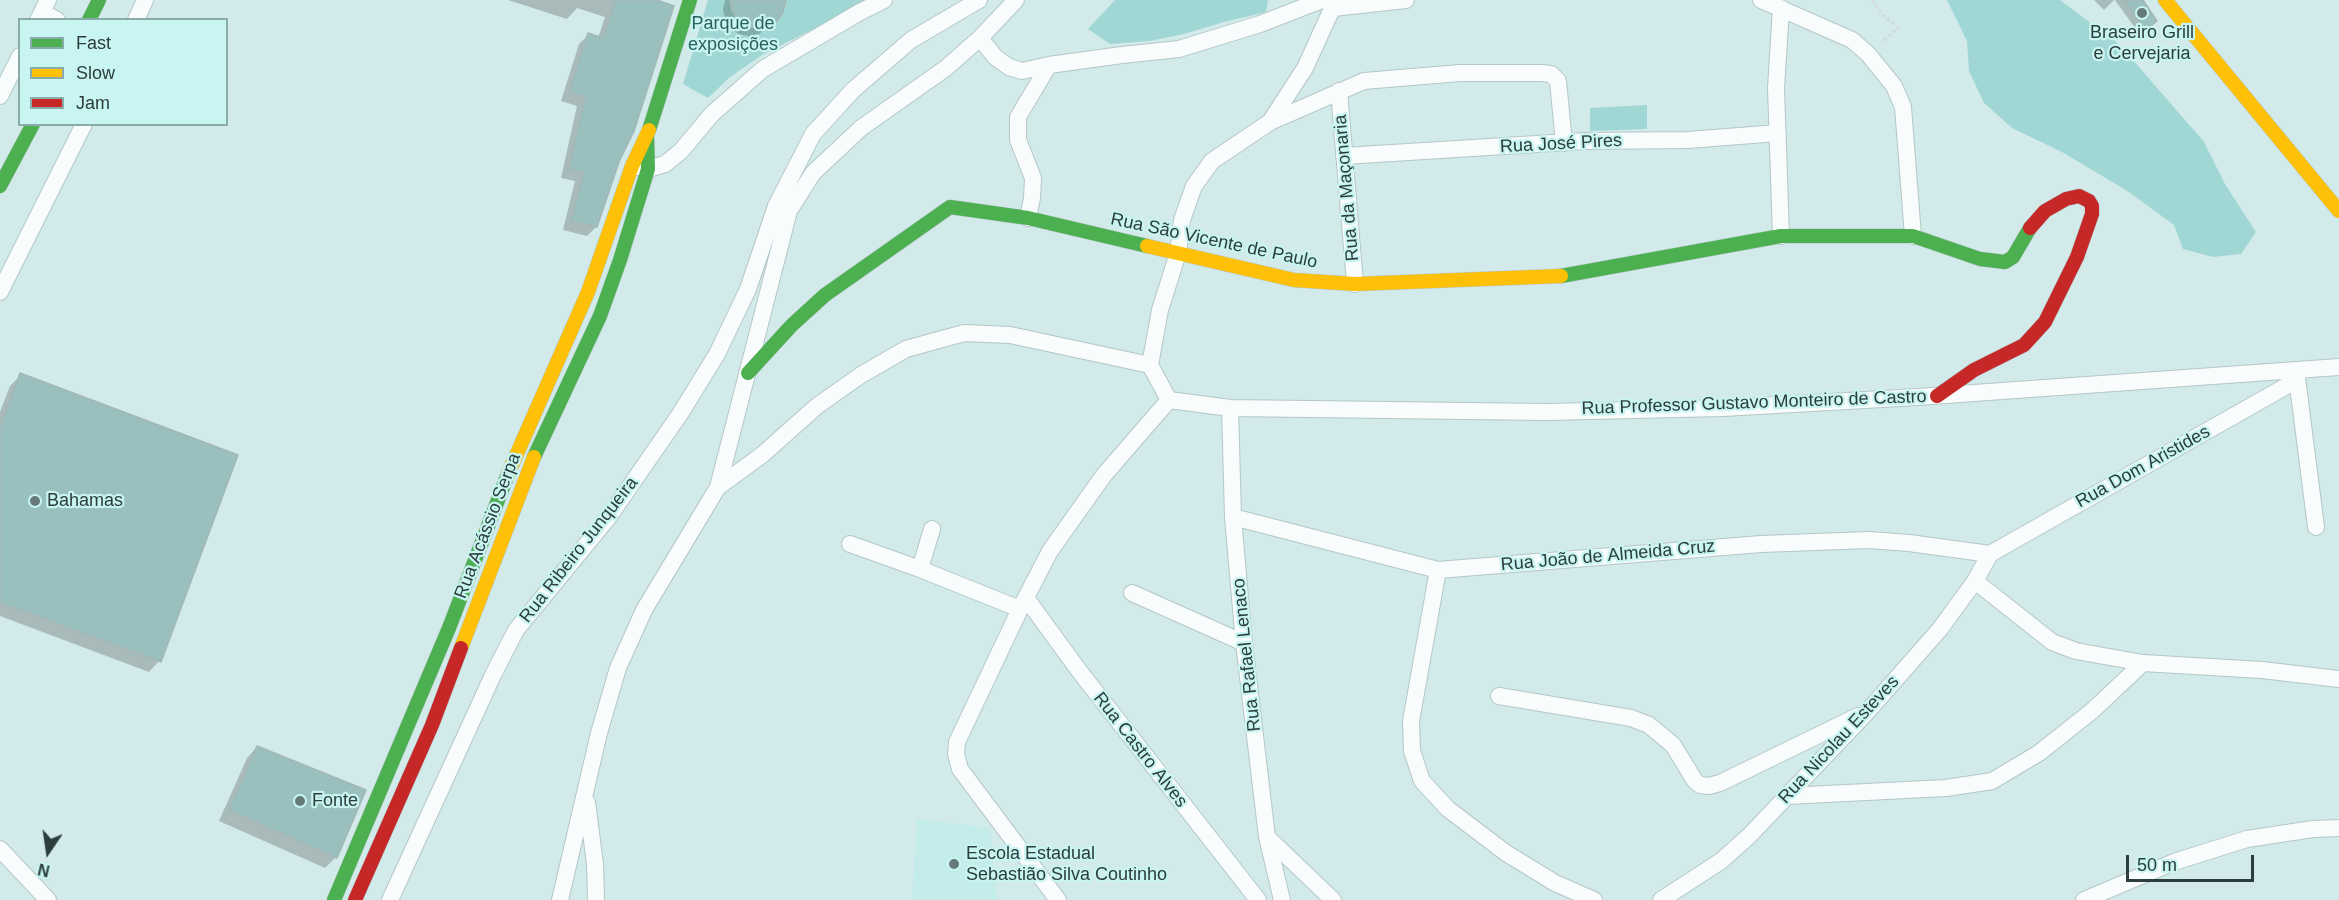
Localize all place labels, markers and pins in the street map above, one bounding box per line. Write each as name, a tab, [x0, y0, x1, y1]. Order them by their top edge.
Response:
marker: Braseiro Grill e Cervejaria	[2135, 6, 2149, 20]
place label: Braseiro Grill e Cervejaria	[2090, 22, 2194, 64]
place label: Bahamas	[47, 490, 123, 512]
marker: Bahamas	[28, 494, 42, 508]
place label: Fonte	[312, 790, 358, 812]
marker: Fonte	[293, 794, 307, 808]
place label: Escola Estadual Sebastião Silva Coutinho	[966, 843, 1167, 886]
marker: Escola Estadual Sebastião Silva Coutinho	[947, 857, 961, 871]

